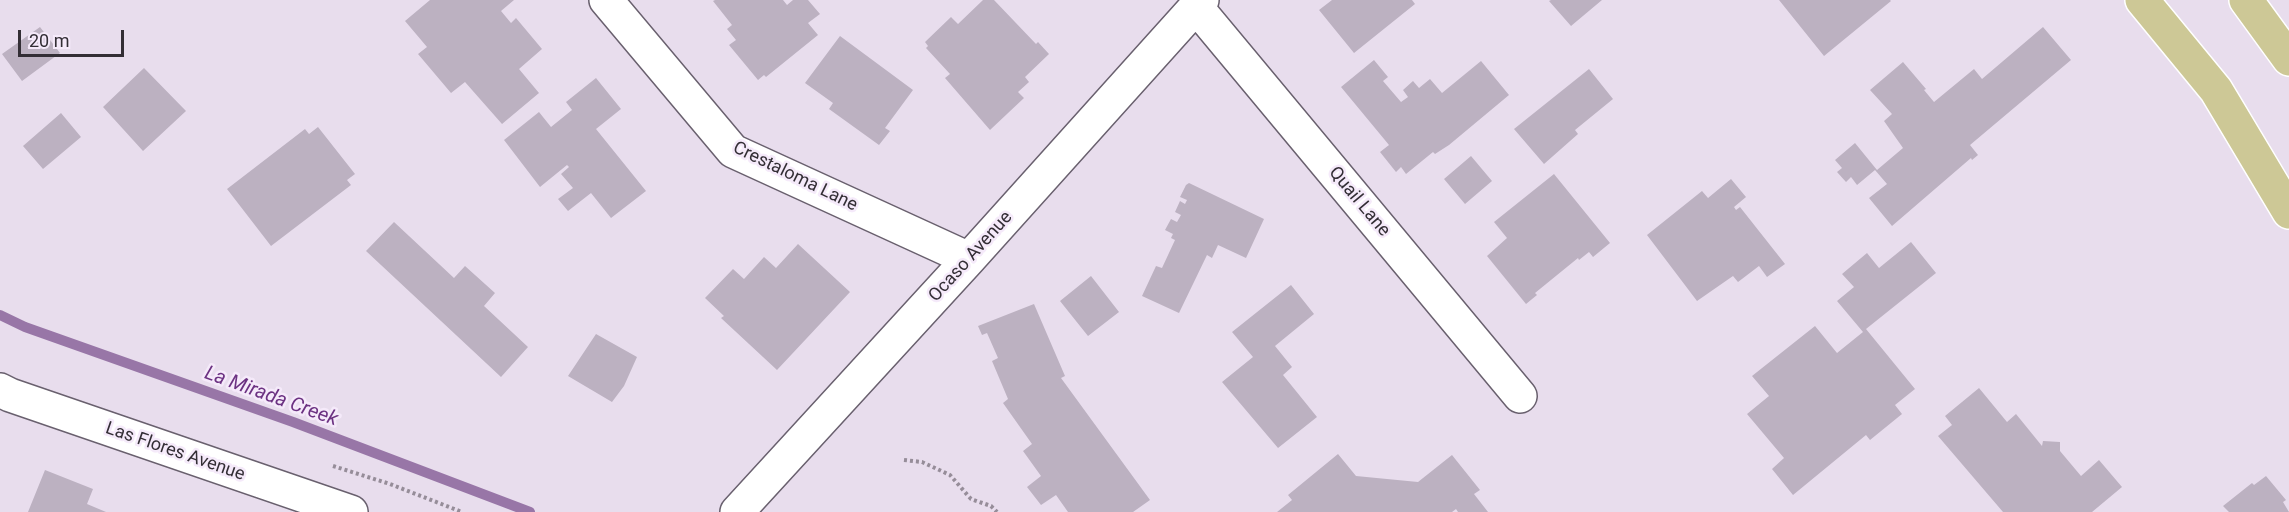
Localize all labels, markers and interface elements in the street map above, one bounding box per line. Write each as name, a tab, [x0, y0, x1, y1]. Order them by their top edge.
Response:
scale bar	[21, 18, 128, 56]
text: 20 m	[29, 30, 69, 51]
street label: Crestaloma Lane	[729, 138, 861, 216]
street label: Quail Lane	[1324, 163, 1394, 241]
street label: Ocaso Avenue	[925, 207, 1017, 307]
water label: La Mirada Creek	[201, 362, 341, 432]
street label: Las Flores Avenue	[102, 418, 248, 486]

